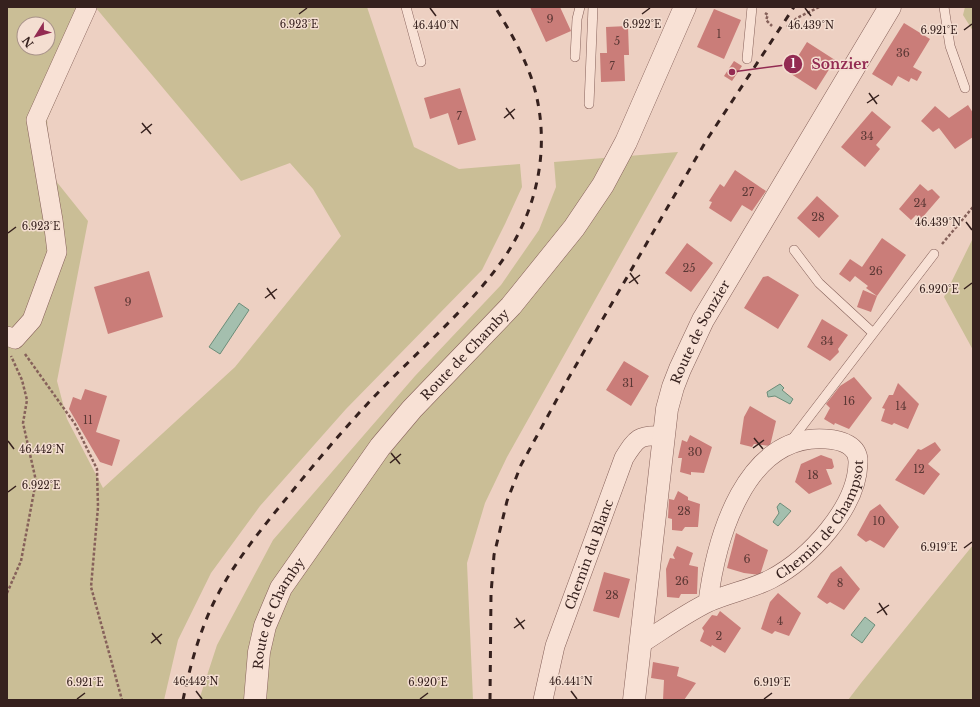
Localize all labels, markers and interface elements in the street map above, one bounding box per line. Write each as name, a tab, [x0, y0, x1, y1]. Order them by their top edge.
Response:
house number: 9	[546, 12, 554, 26]
north arrow	[16, 16, 56, 56]
text: 6.923°E	[280, 18, 318, 31]
text: 6.922°E	[623, 18, 661, 31]
text: 46.440°N	[413, 19, 459, 32]
text: 46.439°N	[788, 19, 834, 32]
text: 6.921°E	[921, 24, 957, 37]
house number: 1	[717, 27, 722, 41]
text: N	[19, 33, 37, 50]
house number: 5	[614, 34, 620, 48]
house number: 36	[896, 46, 910, 60]
callout: Sonzier	[783, 51, 876, 77]
text: Sonzier	[812, 55, 868, 73]
text: 1	[790, 56, 796, 71]
house number: 7	[609, 59, 615, 73]
house number: 7	[456, 109, 462, 123]
house number: 34	[860, 129, 874, 143]
house number: 27	[742, 185, 755, 199]
house number: 24	[913, 196, 927, 210]
house number: 28	[811, 210, 825, 224]
text: 46.439°N	[915, 216, 961, 229]
text: 6.923°E	[22, 220, 60, 233]
house number: 25	[682, 261, 696, 275]
house number: 26	[869, 264, 883, 278]
street label: Route de Sonzier	[667, 276, 734, 387]
text: 6.920°E	[919, 283, 959, 296]
house number: 9	[124, 295, 132, 309]
street label: Route de Chamby	[417, 305, 513, 404]
house number: 34	[820, 334, 834, 348]
house number: 31	[622, 376, 634, 390]
house number: 16	[843, 394, 855, 408]
house number: 14	[895, 399, 907, 413]
house number: 11	[83, 413, 93, 427]
text: 46.442°N	[19, 443, 65, 456]
house number: 30	[688, 445, 702, 459]
street label: Chemin de Champsot	[773, 460, 867, 583]
house number: 12	[913, 462, 925, 476]
house number: 18	[807, 468, 819, 482]
text: 6.922°E	[22, 479, 60, 492]
street label: Chemin du Blanc	[561, 497, 617, 612]
house number: 28	[677, 504, 691, 518]
house number: 10	[873, 514, 886, 528]
text: 6.919°E	[920, 541, 958, 554]
house number: 6	[743, 552, 751, 566]
street label: Route de Chamby	[250, 554, 309, 670]
house number: 26	[675, 574, 689, 588]
house number: 8	[837, 576, 843, 590]
house number: 28	[605, 588, 619, 602]
house number: 4	[777, 614, 783, 628]
house number: 2	[716, 629, 723, 643]
text: 46.442°N	[173, 675, 219, 688]
text: 46.441°N	[549, 675, 593, 688]
text: 6.921°E	[67, 676, 103, 689]
text: 6.920°E	[408, 676, 448, 689]
text: 6.919°E	[753, 676, 791, 689]

